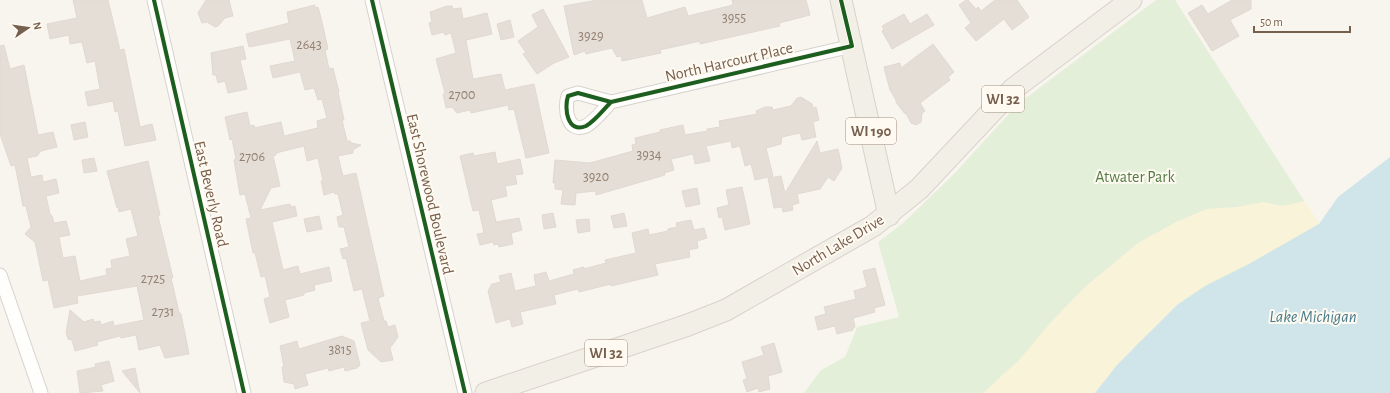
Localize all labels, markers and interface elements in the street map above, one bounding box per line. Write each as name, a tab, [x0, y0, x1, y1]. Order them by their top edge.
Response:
north arrow	[8, 8, 48, 48]
scale bar	[1254, 8, 1350, 34]
house number: 3955	[722, 11, 746, 25]
text: 50 m	[1260, 16, 1283, 28]
text: N	[31, 21, 43, 31]
house number: 3929	[578, 29, 604, 43]
house number: 2643	[296, 38, 322, 52]
street label: North Harcourt Place	[664, 40, 794, 84]
road number: WI 32	[982, 86, 1024, 112]
house number: 2700	[449, 88, 476, 102]
street label: East Shorewood Boulevard	[404, 112, 456, 276]
road number: WI 190	[846, 118, 896, 144]
street label: East Beverly Road	[190, 139, 231, 249]
house number: 3934	[637, 148, 662, 162]
house number: 2706	[239, 150, 265, 164]
park label: Atwater Park	[1095, 169, 1176, 185]
house number: 3920	[583, 170, 609, 184]
street label: North Lake Drive	[789, 211, 887, 279]
house number: 2725	[141, 272, 165, 286]
house number: 2731	[152, 305, 174, 319]
water label: Lake Michigan	[1269, 308, 1357, 325]
road number: WI 32	[585, 340, 627, 366]
house number: 3815	[328, 343, 352, 357]

